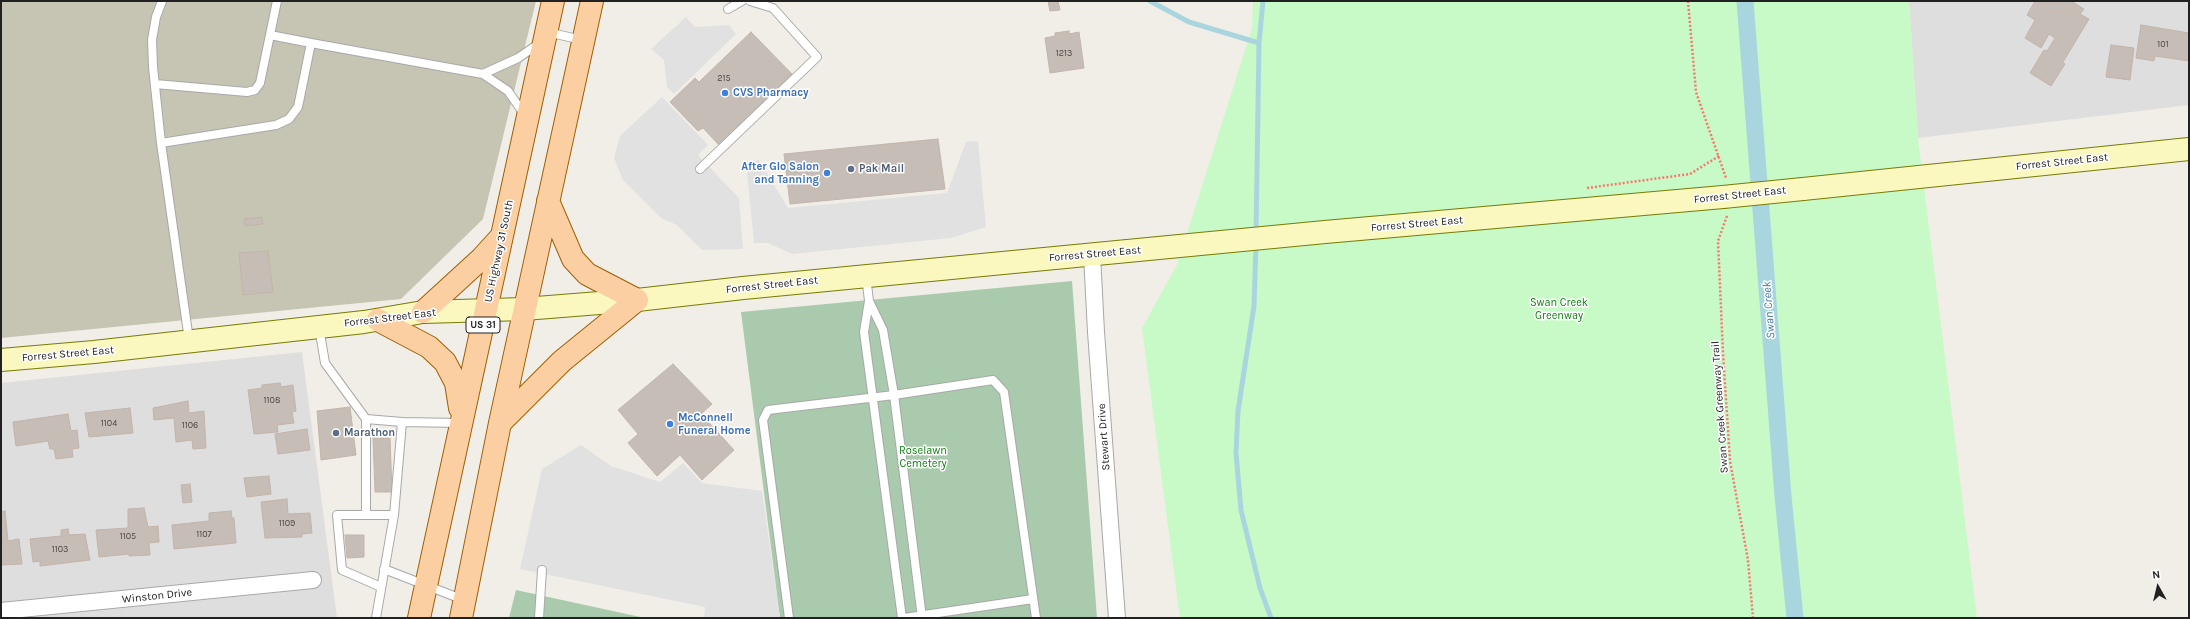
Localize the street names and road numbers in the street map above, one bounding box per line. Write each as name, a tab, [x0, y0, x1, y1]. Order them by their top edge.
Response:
street label: Forrest Street East	[2015, 151, 2109, 173]
street label: Forrest Street East	[1693, 184, 1787, 206]
street label: US Highway 31 South	[482, 199, 516, 303]
street label: Forrest Street East	[1370, 213, 1464, 235]
street label: Forrest Street East	[1048, 243, 1142, 265]
street label: Forrest Street East	[725, 274, 819, 296]
street label: Forrest Street East	[343, 306, 437, 330]
road number: US 31	[466, 317, 500, 333]
street label: Swan Creek Greenway Trail	[1709, 340, 1731, 474]
street label: Forrest Street East	[21, 343, 115, 365]
street label: Stewart Drive	[1095, 403, 1113, 471]
street label: Winston Drive	[121, 586, 193, 606]

